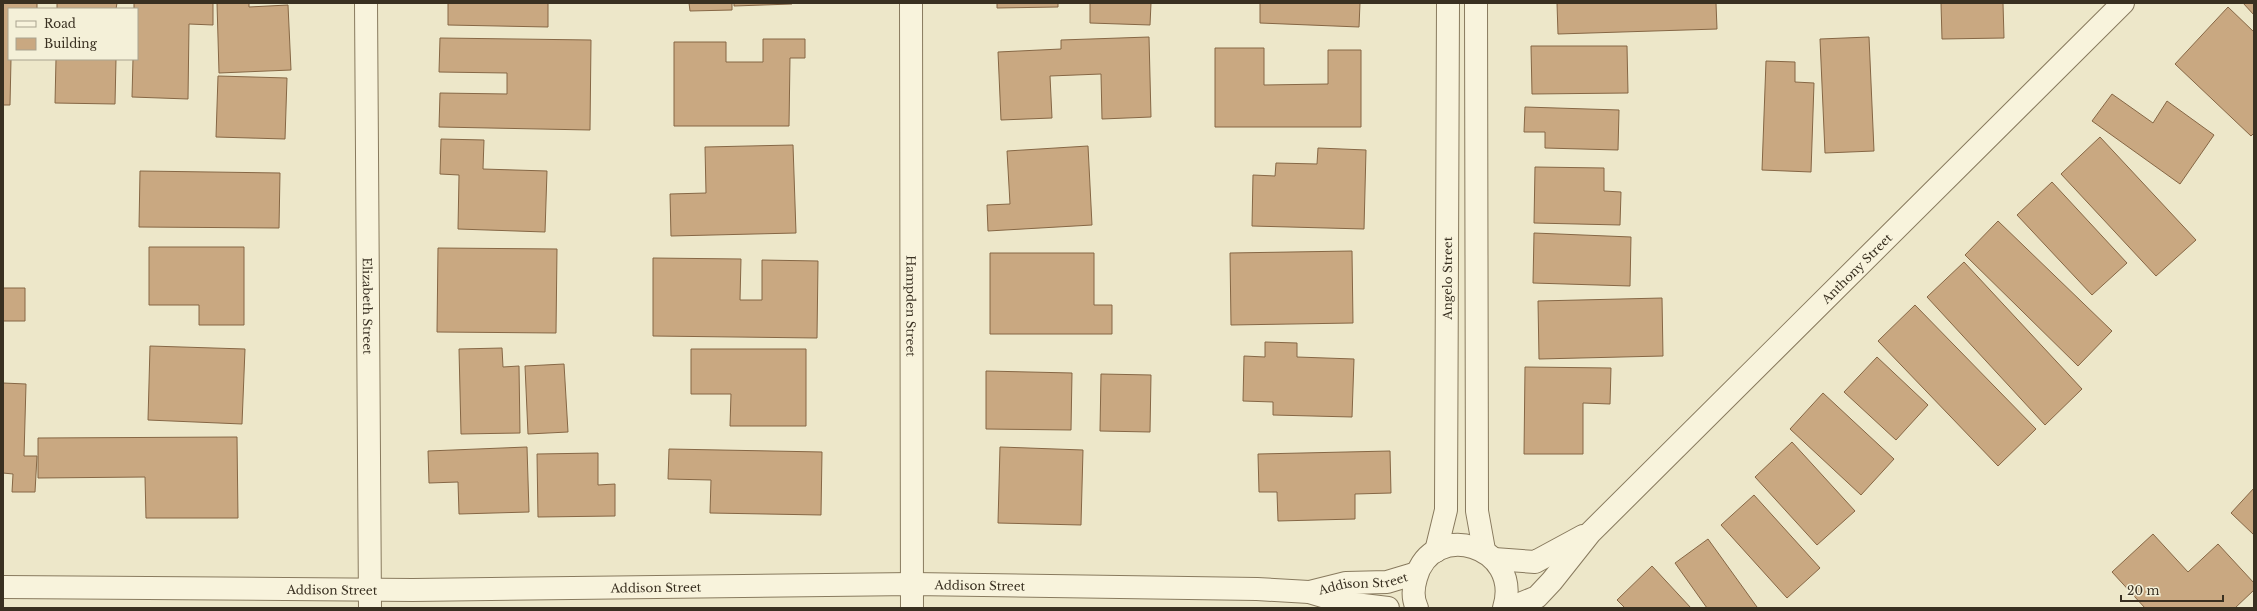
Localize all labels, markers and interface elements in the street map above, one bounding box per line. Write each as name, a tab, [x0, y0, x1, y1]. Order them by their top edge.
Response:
legend	[8, 8, 138, 60]
text: Road	[44, 16, 76, 31]
text: Building	[44, 36, 98, 51]
street label: Anthony Street	[1817, 230, 1895, 307]
street label: Angelo Street	[1439, 236, 1455, 321]
street label: Hampden Street	[904, 255, 919, 357]
street label: Elizabeth Street	[360, 257, 376, 355]
street label: Addison Street	[1316, 569, 1410, 597]
street label: Addison Street	[934, 577, 1026, 593]
scale bar	[2121, 577, 2223, 603]
street label: Addison Street	[610, 579, 702, 595]
street label: Addison Street	[286, 582, 378, 597]
text: 20 m	[2127, 583, 2159, 598]

